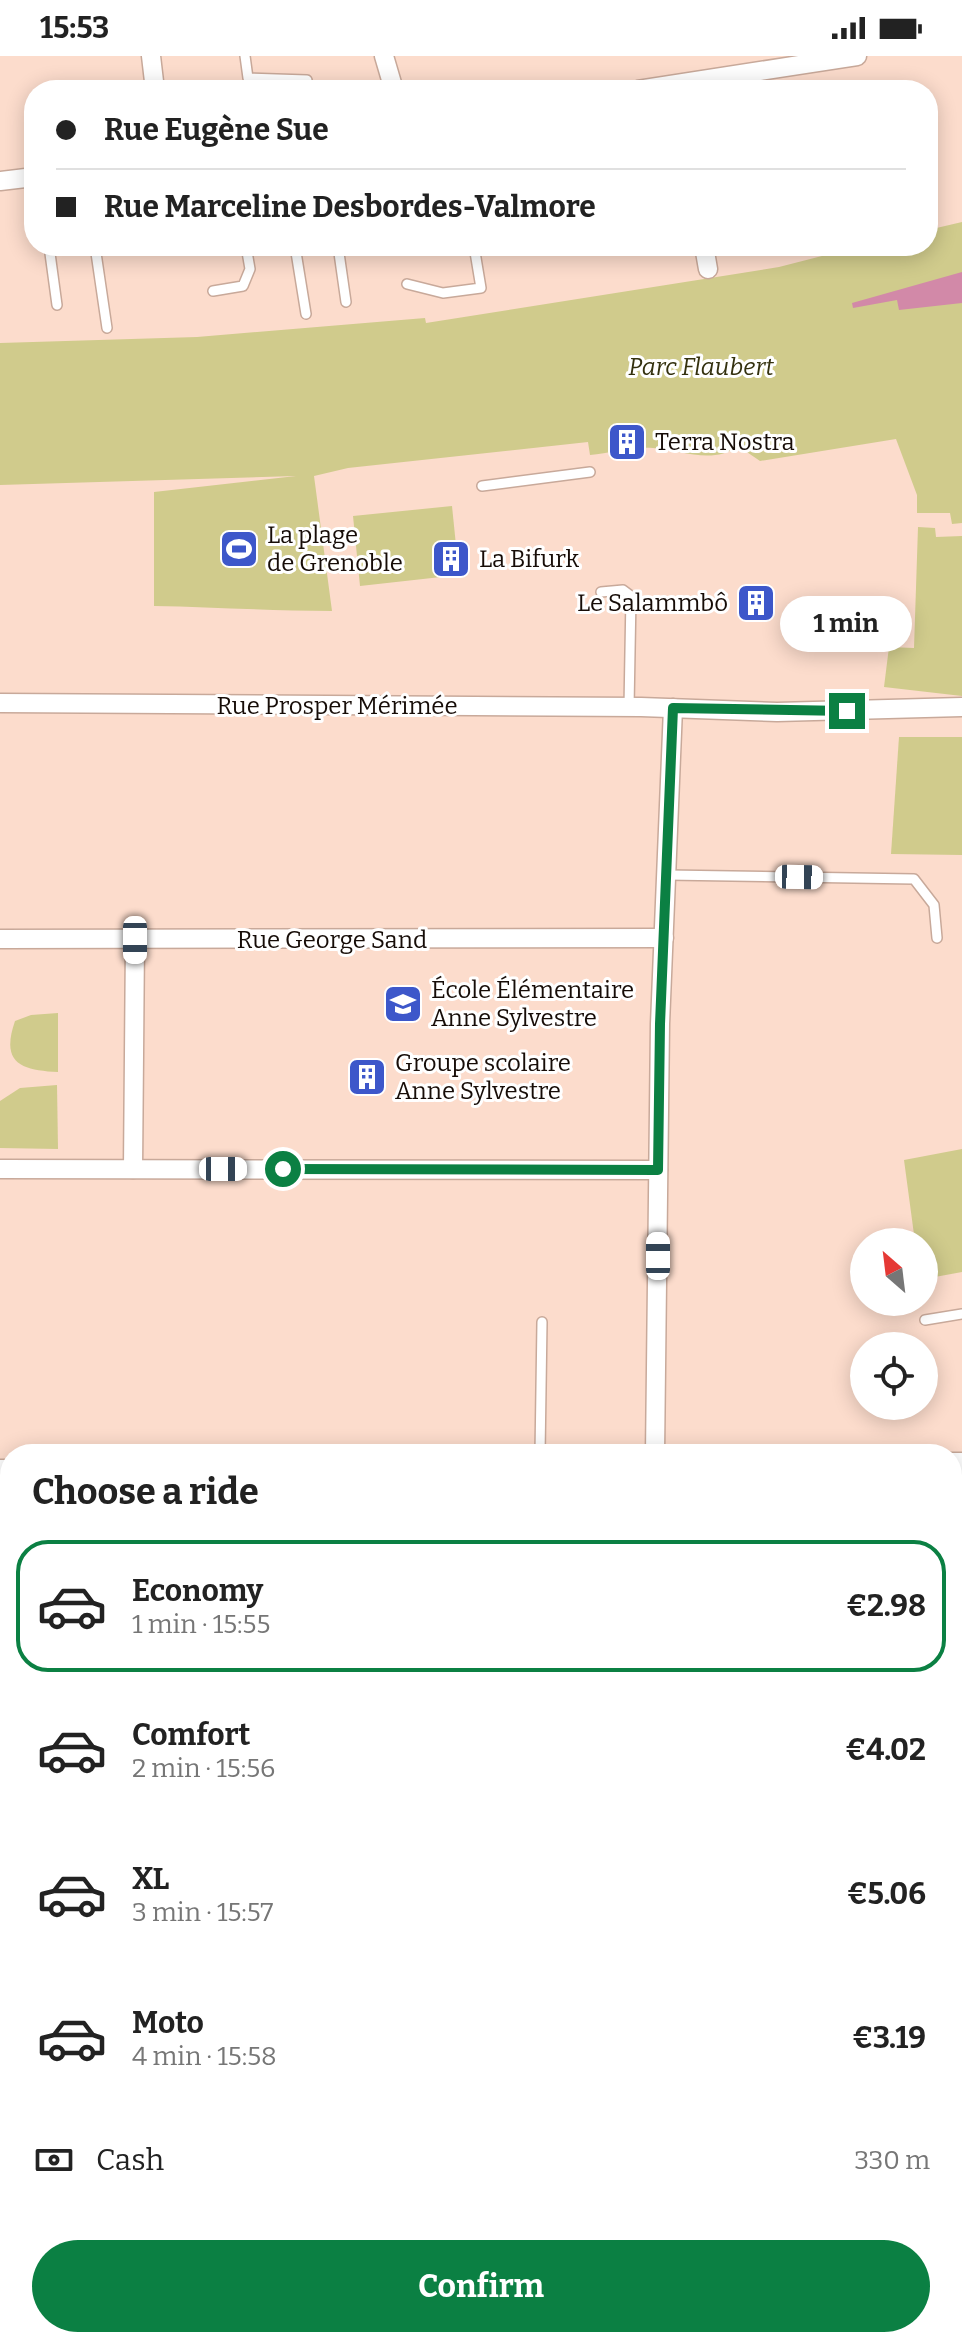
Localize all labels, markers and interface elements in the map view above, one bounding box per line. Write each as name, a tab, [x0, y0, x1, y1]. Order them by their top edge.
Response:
text: 15:53	[40, 10, 109, 46]
text: Rue Eugène Sue	[104, 112, 329, 148]
text: Rue Marceline Desbordes-Valmore	[104, 189, 596, 225]
park label: Parc Flaubert	[628, 353, 774, 381]
building icon: Terra Nostra	[606, 421, 648, 463]
place label: Terra Nostra	[655, 428, 795, 456]
place label: La plage de Grenoble	[267, 521, 403, 577]
sports icon: La plage de Grenoble	[218, 528, 260, 570]
building icon: La Bifurk	[430, 538, 472, 580]
place label: La Bifurk	[479, 545, 580, 573]
building icon: Le Salammbô	[735, 582, 777, 624]
place label: Le Salammbô	[577, 589, 728, 617]
callout: 1 min	[781, 595, 913, 651]
text: 1 min	[813, 608, 879, 639]
street label: Rue Prosper Mérimée	[216, 692, 458, 720]
route end	[829, 693, 865, 729]
car	[775, 865, 823, 889]
car	[123, 916, 147, 964]
street label: Rue George Sand	[237, 926, 427, 954]
place label: École Élémentaire Anne Sylvestre	[431, 975, 634, 1032]
school or university icon: École Élémentaire Anne Sylvestre	[382, 983, 424, 1025]
place label: Groupe scolaire Anne Sylvestre	[395, 1049, 571, 1105]
building icon: Groupe scolaire Anne Sylvestre	[346, 1056, 388, 1098]
route start	[265, 1151, 301, 1187]
car	[199, 1157, 247, 1181]
north arrow	[850, 1228, 938, 1316]
map controls	[850, 1228, 938, 1420]
car	[646, 1232, 670, 1280]
button: locate	[850, 1332, 938, 1420]
text: Choose a ride	[32, 1470, 259, 1514]
icon: car	[36, 1570, 108, 1642]
text: Economy	[132, 1573, 263, 1609]
text: €2.98	[846, 1588, 926, 1624]
text: 1 min · 15:55	[132, 1609, 270, 1640]
icon: car	[36, 1714, 108, 1786]
text: Comfort	[132, 1717, 250, 1753]
text: €4.02	[845, 1732, 926, 1768]
text: 2 min · 15:56	[132, 1753, 275, 1784]
icon: car	[36, 1858, 108, 1930]
text: XL	[132, 1861, 169, 1897]
text: €5.06	[847, 1876, 926, 1912]
text: 3 min · 15:57	[132, 1897, 273, 1928]
icon: car	[36, 2002, 108, 2074]
text: Moto	[132, 2005, 204, 2041]
text: €3.19	[852, 2020, 926, 2056]
text: 4 min · 15:58	[132, 2041, 277, 2072]
icon: cash	[32, 2138, 76, 2182]
text: Cash	[96, 2142, 164, 2178]
text: 330 m	[854, 2145, 930, 2176]
button: Confirm	[32, 2240, 930, 2332]

